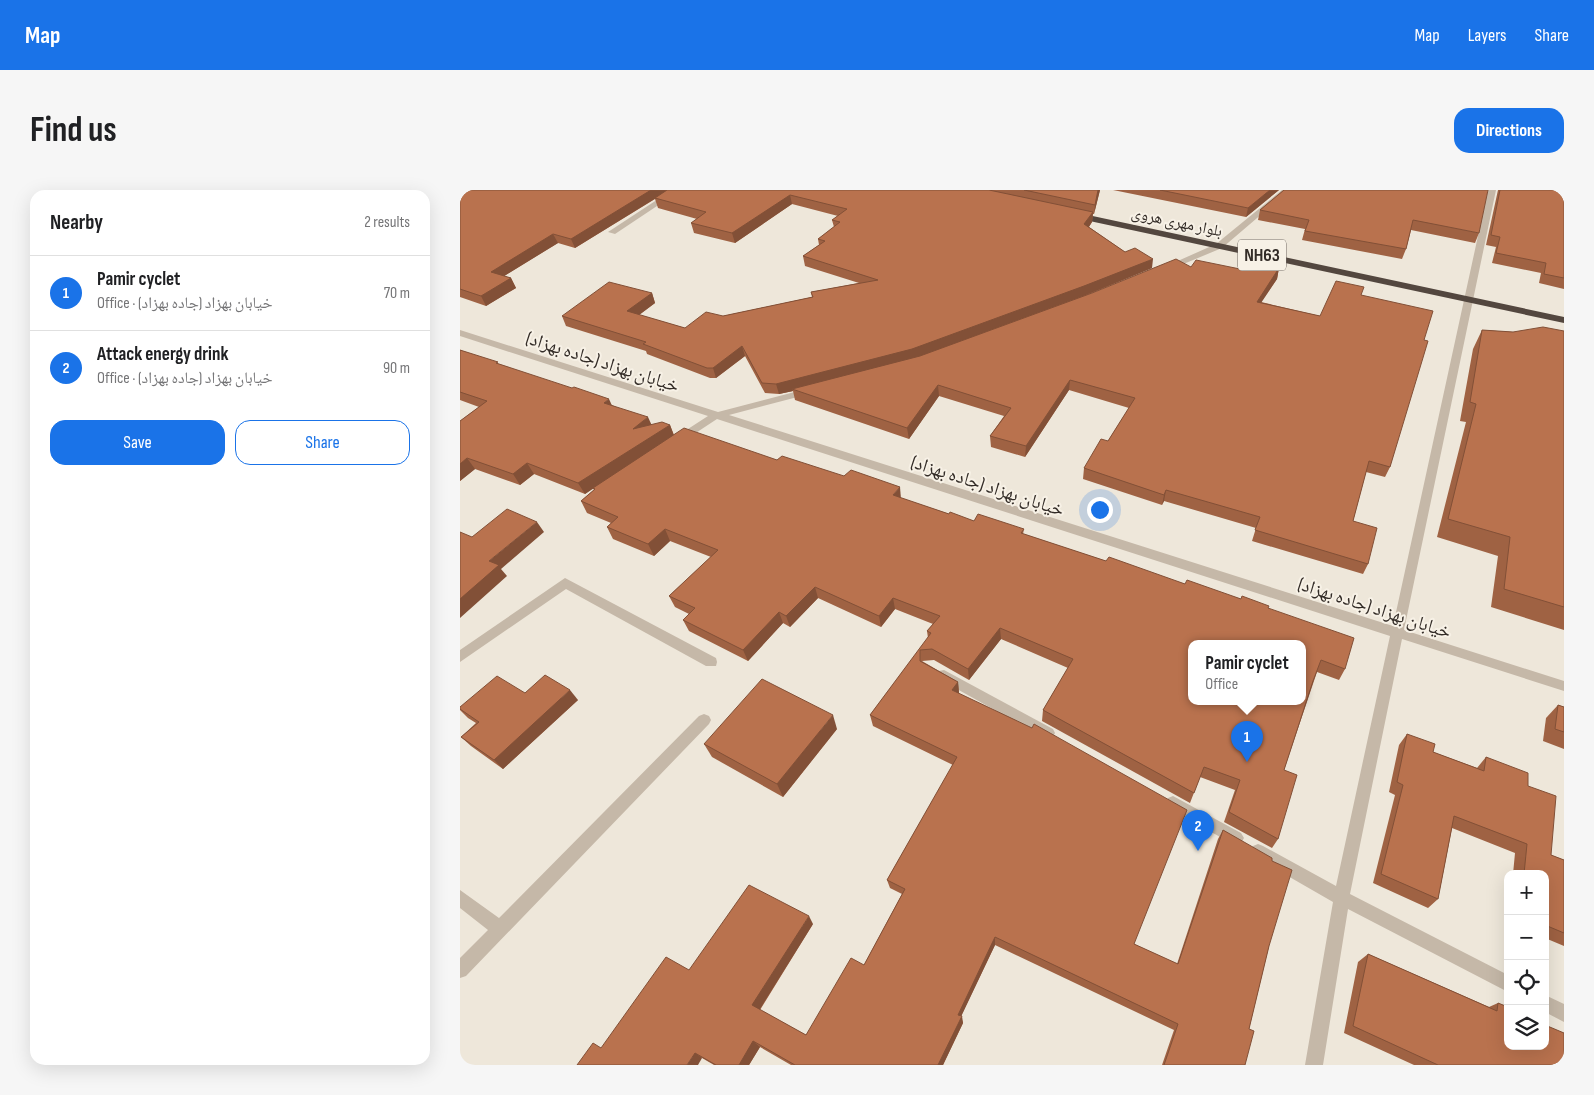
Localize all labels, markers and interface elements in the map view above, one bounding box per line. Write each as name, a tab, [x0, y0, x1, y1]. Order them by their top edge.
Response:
text: Map	[25, 21, 60, 50]
text: Map	[1415, 25, 1440, 46]
text: Layers	[1468, 25, 1507, 46]
text: Share	[1535, 25, 1569, 46]
button: Directions	[1454, 108, 1564, 153]
text: Find us	[30, 109, 117, 152]
street label: بلوار مهری هروی	[1129, 204, 1224, 241]
text: Nearby	[50, 210, 103, 235]
text: 2 results	[364, 213, 410, 232]
road number: NH63	[1238, 240, 1286, 270]
text: Pamir cyclet	[97, 268, 180, 291]
text: 1	[63, 284, 69, 303]
text: 70 m	[384, 284, 410, 303]
text: Office · خیابان بهزاد (جاده بهزاد)	[97, 294, 273, 313]
street label: خیابان بهزاد (جاده بهزاد)	[523, 327, 682, 398]
text: Attack energy drink	[97, 343, 228, 366]
text: 2	[62, 359, 70, 378]
text: 90 m	[383, 359, 410, 378]
text: Office · خیابان بهزاد (جاده بهزاد)	[97, 369, 273, 388]
button: Save	[50, 420, 225, 465]
button: Share	[235, 420, 410, 465]
street label: خیابان بهزاد (جاده بهزاد)	[908, 451, 1067, 522]
your location	[1087, 497, 1113, 523]
street label: خیابان بهزاد (جاده بهزاد)	[1295, 573, 1454, 644]
popup	[1188, 640, 1306, 705]
text: Pamir cyclet	[1205, 652, 1289, 675]
text: Office	[1205, 675, 1238, 694]
pin: 1	[1231, 721, 1263, 762]
pin: 2	[1182, 810, 1214, 851]
map controls	[1504, 870, 1549, 1050]
button: +	[1504, 870, 1549, 915]
button: −	[1504, 915, 1549, 960]
button: locate	[1504, 960, 1549, 1005]
button: layers	[1504, 1005, 1549, 1050]

